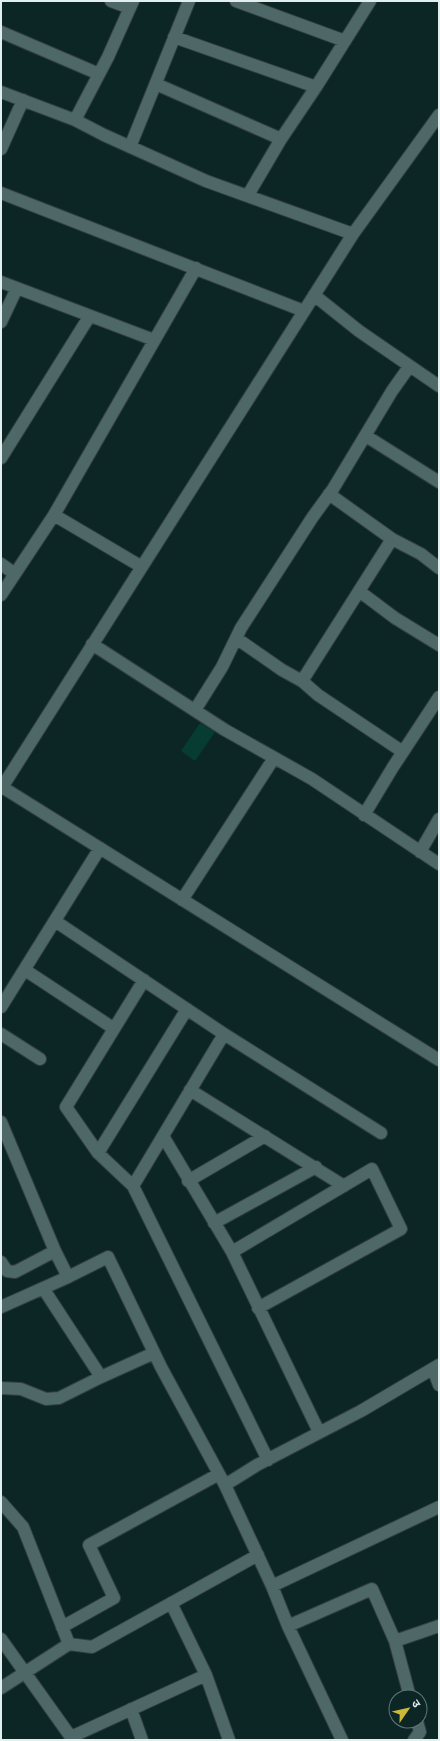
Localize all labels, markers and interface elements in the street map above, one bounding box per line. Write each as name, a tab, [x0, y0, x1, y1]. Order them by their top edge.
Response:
north arrow	[388, 1689, 428, 1729]
text: उ	[408, 1697, 423, 1711]

